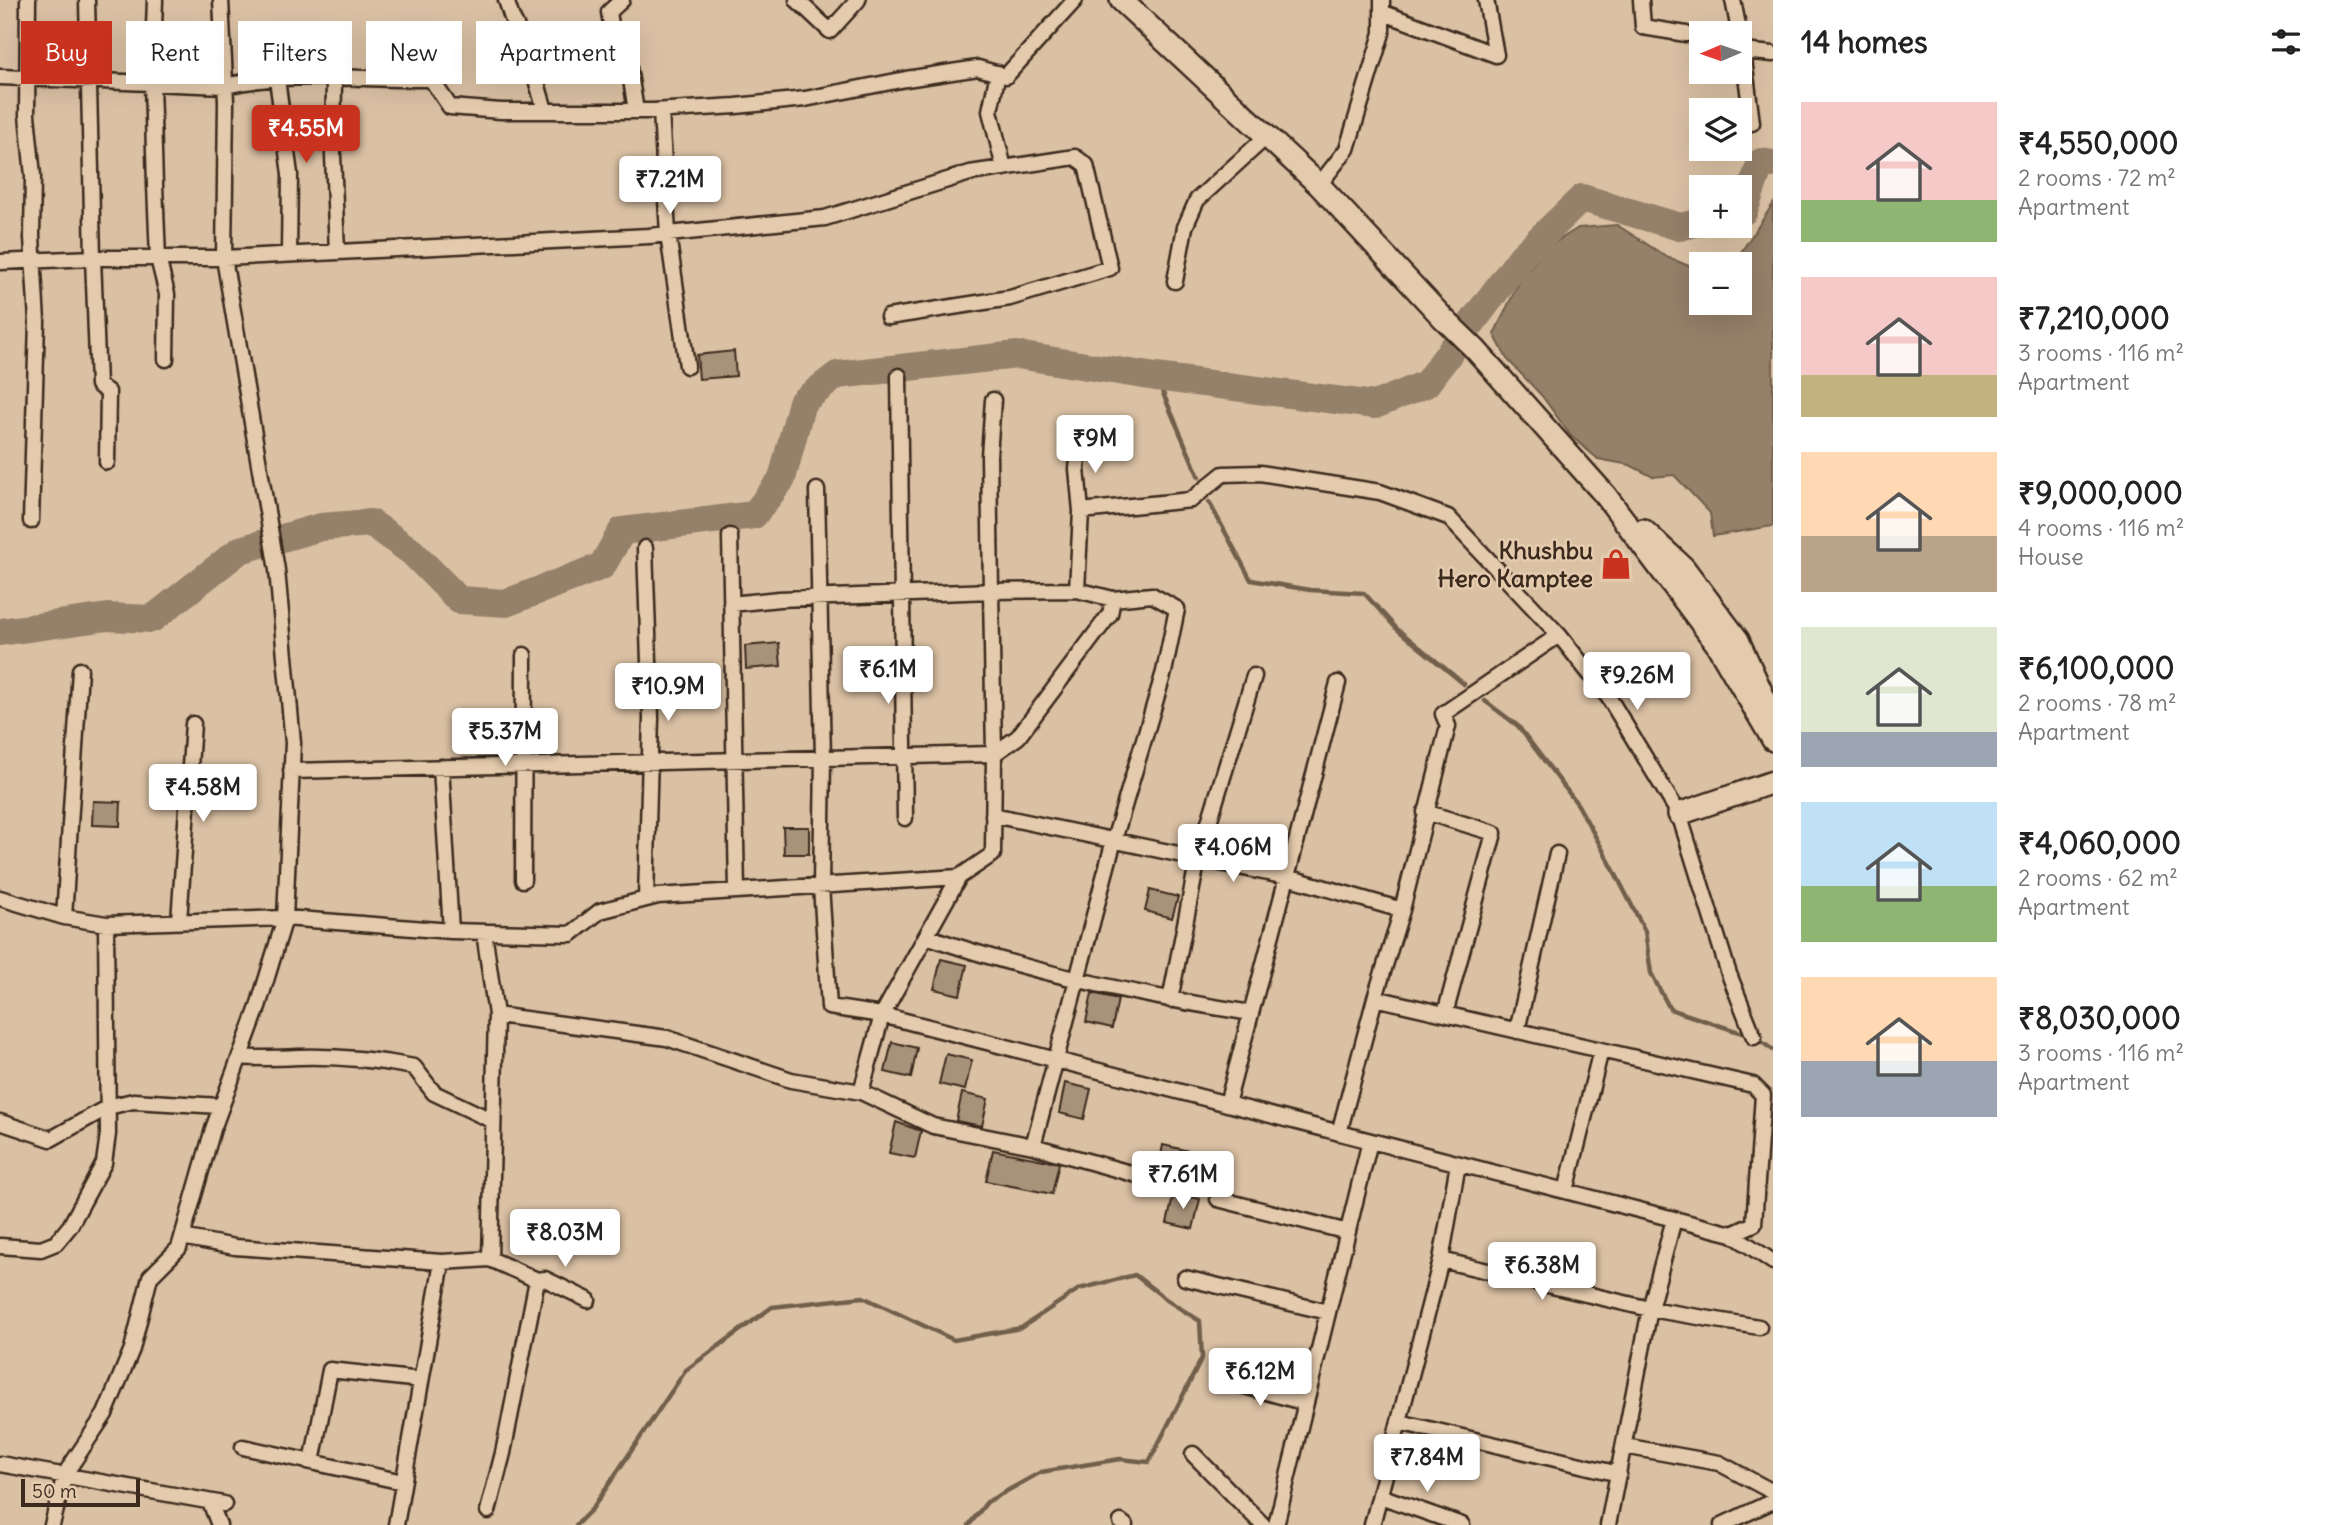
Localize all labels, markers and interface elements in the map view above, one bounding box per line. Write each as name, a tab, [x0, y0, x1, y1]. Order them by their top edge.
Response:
chip: Buy	[21, 21, 112, 84]
chip: Rent	[126, 21, 224, 84]
chip: Filters	[238, 21, 352, 84]
chip: New	[366, 21, 462, 84]
chip: Apartment	[476, 21, 640, 84]
north arrow	[1689, 21, 1752, 84]
map controls	[1689, 21, 1752, 315]
text: 14 homes	[1801, 23, 1928, 61]
icon: filters	[2267, 23, 2305, 61]
button: layers	[1689, 98, 1752, 161]
pin: ₹4.55M	[249, 106, 363, 165]
text: ₹4.55M	[268, 113, 344, 142]
text: ₹4,550,000	[2018, 124, 2179, 162]
icon: home	[1857, 130, 1941, 214]
pin: ₹7.21M	[613, 156, 727, 216]
text: 2 rooms · 72 m²	[2018, 163, 2176, 192]
text: ₹7.21M	[635, 164, 705, 193]
button: +	[1689, 175, 1752, 238]
text: Apartment	[2018, 192, 2130, 221]
button: −	[1689, 252, 1752, 315]
text: ₹7,210,000	[2018, 299, 2170, 337]
icon: home	[1857, 305, 1941, 389]
text: 3 rooms · 116 m²	[2018, 338, 2184, 367]
text: Apartment	[2018, 367, 2130, 396]
pin: ₹9M	[1061, 416, 1129, 475]
text: ₹9M	[1072, 423, 1118, 452]
text: ₹9,000,000	[2018, 474, 2183, 512]
icon: home	[1857, 480, 1941, 564]
text: 4 rooms · 116 m²	[2018, 513, 2184, 542]
place label: Khushbu Hero Kamptee	[1438, 535, 1593, 593]
text: House	[2018, 542, 2084, 571]
shop icon: Khushbu Hero Kamptee	[1599, 547, 1633, 581]
pin: ₹6.1M	[839, 646, 937, 706]
text: ₹6,100,000	[2018, 649, 2174, 687]
pin: ₹9.26M	[1580, 652, 1694, 712]
text: ₹6.1M	[859, 654, 917, 683]
icon: home	[1857, 655, 1941, 739]
text: ₹9.26M	[1599, 660, 1675, 689]
pin: ₹10.9M	[611, 664, 725, 723]
text: ₹10.9M	[631, 671, 705, 700]
text: 2 rooms · 78 m²	[2018, 688, 2177, 717]
pin: ₹5.37M	[448, 708, 562, 768]
text: ₹5.37M	[468, 716, 542, 745]
text: Apartment	[2018, 717, 2130, 746]
pin: ₹4.58M	[146, 764, 260, 824]
text: ₹4.58M	[165, 772, 241, 801]
pin: ₹4.06M	[1176, 824, 1290, 884]
text: ₹4,060,000	[2018, 824, 2181, 862]
icon: home	[1857, 830, 1941, 914]
text: ₹4.06M	[1194, 832, 1272, 861]
text: 2 rooms · 62 m²	[2018, 863, 2178, 892]
text: Apartment	[2018, 892, 2130, 921]
text: ₹8,030,000	[2018, 999, 2181, 1037]
icon: home	[1857, 1005, 1941, 1089]
text: 3 rooms · 116 m²	[2018, 1038, 2184, 1067]
text: Apartment	[2018, 1067, 2130, 1096]
pin: ₹7.61M	[1126, 1152, 1240, 1211]
text: ₹7.61M	[1148, 1159, 1218, 1188]
pin: ₹8.03M	[508, 1210, 622, 1269]
text: ₹8.03M	[526, 1217, 604, 1246]
pin: ₹6.38M	[1485, 1242, 1599, 1302]
text: ₹6.38M	[1504, 1250, 1580, 1279]
pin: ₹6.12M	[1203, 1348, 1317, 1408]
text: ₹6.12M	[1225, 1356, 1295, 1385]
pin: ₹7.84M	[1370, 1434, 1484, 1494]
text: ₹7.84M	[1390, 1442, 1464, 1471]
scale bar	[21, 1476, 140, 1508]
text: 50 m	[32, 1479, 77, 1503]

